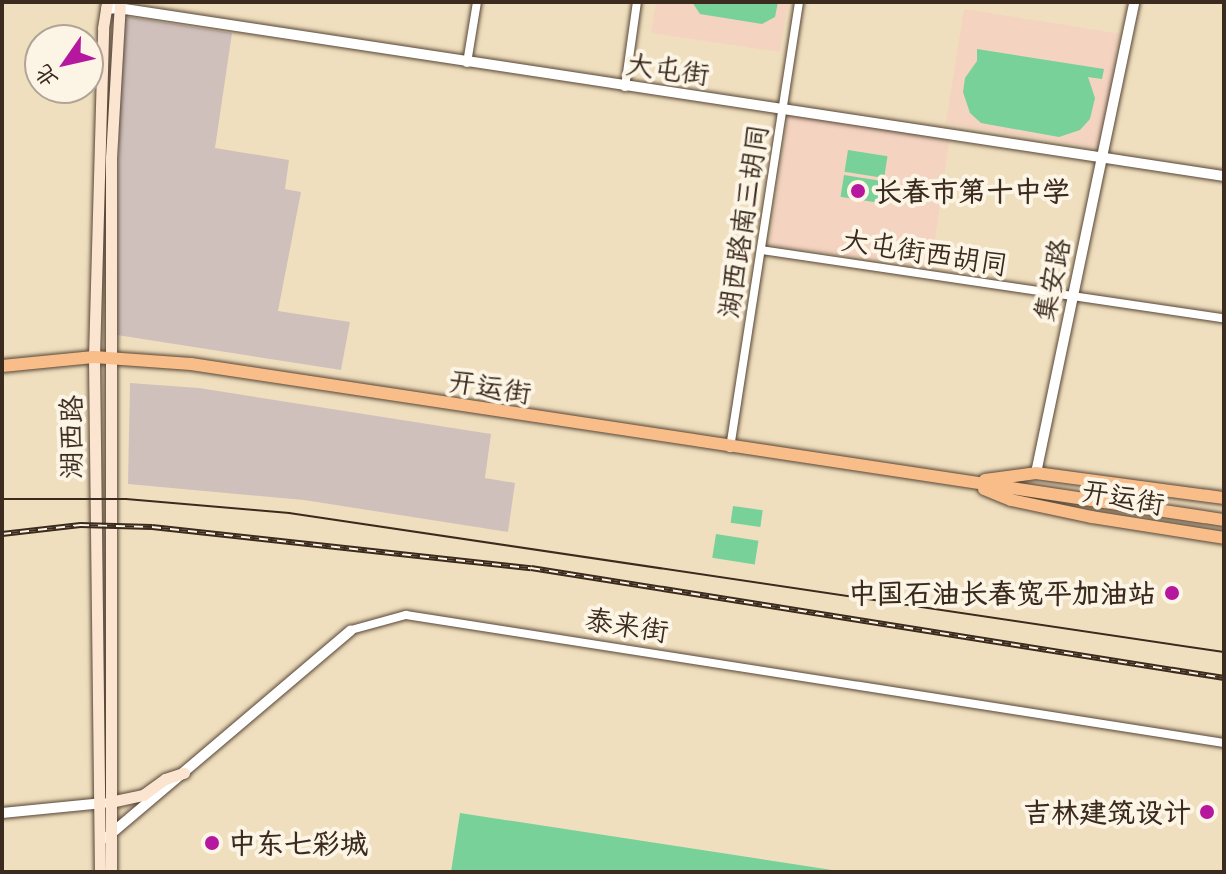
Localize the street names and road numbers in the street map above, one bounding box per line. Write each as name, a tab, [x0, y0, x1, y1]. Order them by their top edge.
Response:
street label: 大屯街	[624, 47, 712, 91]
street label: 湖西路南三胡同	[711, 122, 775, 320]
street label: 大屯街西胡同	[839, 222, 1011, 282]
street label: 集安路	[1027, 236, 1077, 324]
street label: 开运街	[446, 364, 534, 410]
street label: 湖西路	[54, 395, 88, 479]
street label: 开运街	[1079, 473, 1167, 521]
street label: 泰来街	[583, 602, 671, 648]

